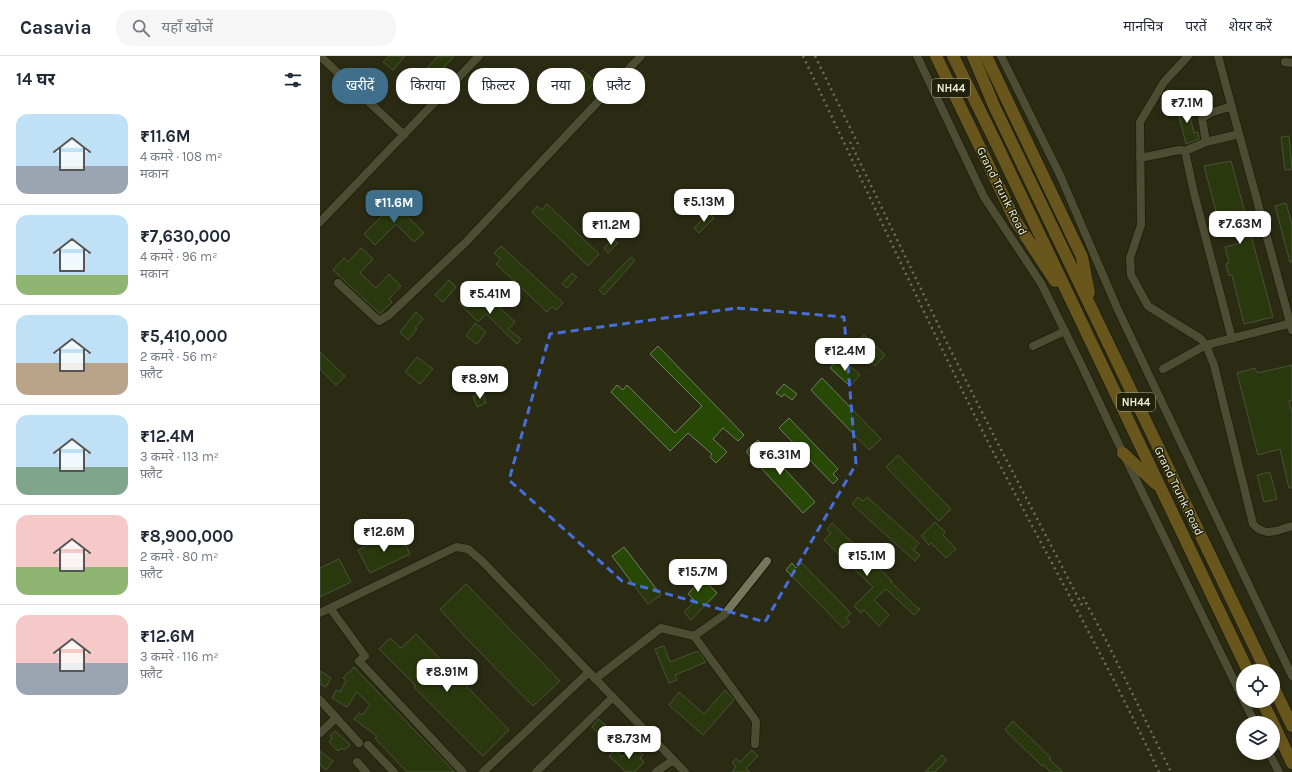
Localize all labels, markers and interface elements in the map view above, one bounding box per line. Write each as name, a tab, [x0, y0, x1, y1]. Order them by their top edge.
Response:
search box	[116, 10, 396, 46]
text: Casavia	[20, 17, 92, 39]
icon: search	[130, 17, 152, 39]
text: यहाँ खोजें	[162, 18, 213, 36]
text: मानचित्र	[1123, 18, 1163, 35]
text: परतें	[1185, 18, 1207, 35]
text: शेयर करें	[1229, 18, 1272, 35]
chip: खरीदें	[332, 68, 388, 104]
chip: किराया	[396, 68, 460, 104]
chip: फ़िल्टर	[468, 68, 529, 104]
chip: नया	[537, 68, 585, 104]
chip: फ़्लैट	[593, 68, 645, 104]
text: 14 घर	[16, 69, 55, 89]
icon: filters	[282, 69, 304, 91]
road number: NH44	[932, 79, 970, 97]
pin: ₹7.1M	[1159, 90, 1215, 124]
text: ₹7.1M	[1171, 95, 1203, 110]
text: ₹11.6M	[140, 126, 191, 146]
icon: home	[48, 130, 96, 178]
street label: Grand Trunk Road	[974, 145, 1030, 237]
text: 4 कमरे · 108 m²	[140, 149, 222, 164]
text: मकान	[140, 166, 168, 181]
pin: ₹5.13M	[671, 189, 737, 223]
pin: ₹11.6M	[361, 190, 427, 224]
text: ₹5.13M	[683, 194, 725, 209]
text: ₹11.6M	[375, 195, 413, 210]
pin: ₹7.63M	[1207, 211, 1273, 245]
pin: ₹11.2M	[578, 212, 644, 246]
text: ₹7.63M	[1218, 216, 1262, 231]
text: ₹11.2M	[592, 217, 630, 232]
text: ₹7,630,000	[140, 226, 231, 246]
icon: home	[48, 231, 96, 279]
text: 4 कमरे · 96 m²	[140, 249, 217, 264]
text: मकान	[140, 266, 168, 281]
pin: ₹5.41M	[457, 281, 523, 315]
text: ₹5.41M	[469, 286, 511, 301]
text: ₹5,410,000	[140, 326, 227, 346]
icon: home	[48, 331, 96, 379]
pin: ₹12.4M	[812, 338, 878, 372]
text: ₹12.4M	[824, 343, 866, 358]
text: 2 कमरे · 56 m²	[140, 349, 217, 364]
text: फ़्लैट	[140, 366, 163, 381]
pin: ₹8.9M	[452, 366, 508, 400]
text: ₹8.9M	[461, 371, 499, 386]
road number: NH44	[1117, 393, 1155, 411]
text: ₹12.4M	[140, 426, 195, 446]
icon: home	[48, 431, 96, 479]
pin: ₹6.31M	[747, 442, 813, 476]
street label: Grand Trunk Road	[1151, 444, 1207, 538]
text: ₹6.31M	[759, 447, 801, 462]
text: 3 कमरे · 113 m²	[140, 449, 219, 464]
text: फ़्लैट	[140, 466, 163, 481]
pin: ₹12.6M	[351, 519, 417, 553]
text: ₹12.6M	[363, 524, 405, 539]
text: ₹8,900,000	[140, 526, 233, 546]
icon: home	[48, 531, 96, 579]
pin: ₹15.1M	[834, 543, 900, 577]
text: ₹15.1M	[848, 548, 886, 563]
text: 2 कमरे · 80 m²	[140, 549, 218, 564]
pin: ₹15.7M	[665, 559, 731, 593]
text: ₹15.7M	[678, 564, 718, 579]
text: फ़्लैट	[140, 566, 163, 581]
text: ₹12.6M	[140, 626, 195, 646]
icon: home	[48, 631, 96, 679]
text: 3 कमरे · 116 m²	[140, 649, 219, 664]
pin: ₹8.91M	[414, 659, 480, 693]
text: ₹8.91M	[426, 664, 468, 679]
map controls	[1236, 664, 1280, 760]
button: locate	[1236, 664, 1280, 708]
text: फ़्लैट	[140, 666, 163, 681]
button: layers	[1236, 716, 1280, 760]
pin: ₹8.73M	[596, 726, 662, 760]
text: ₹8.73M	[607, 731, 651, 746]

